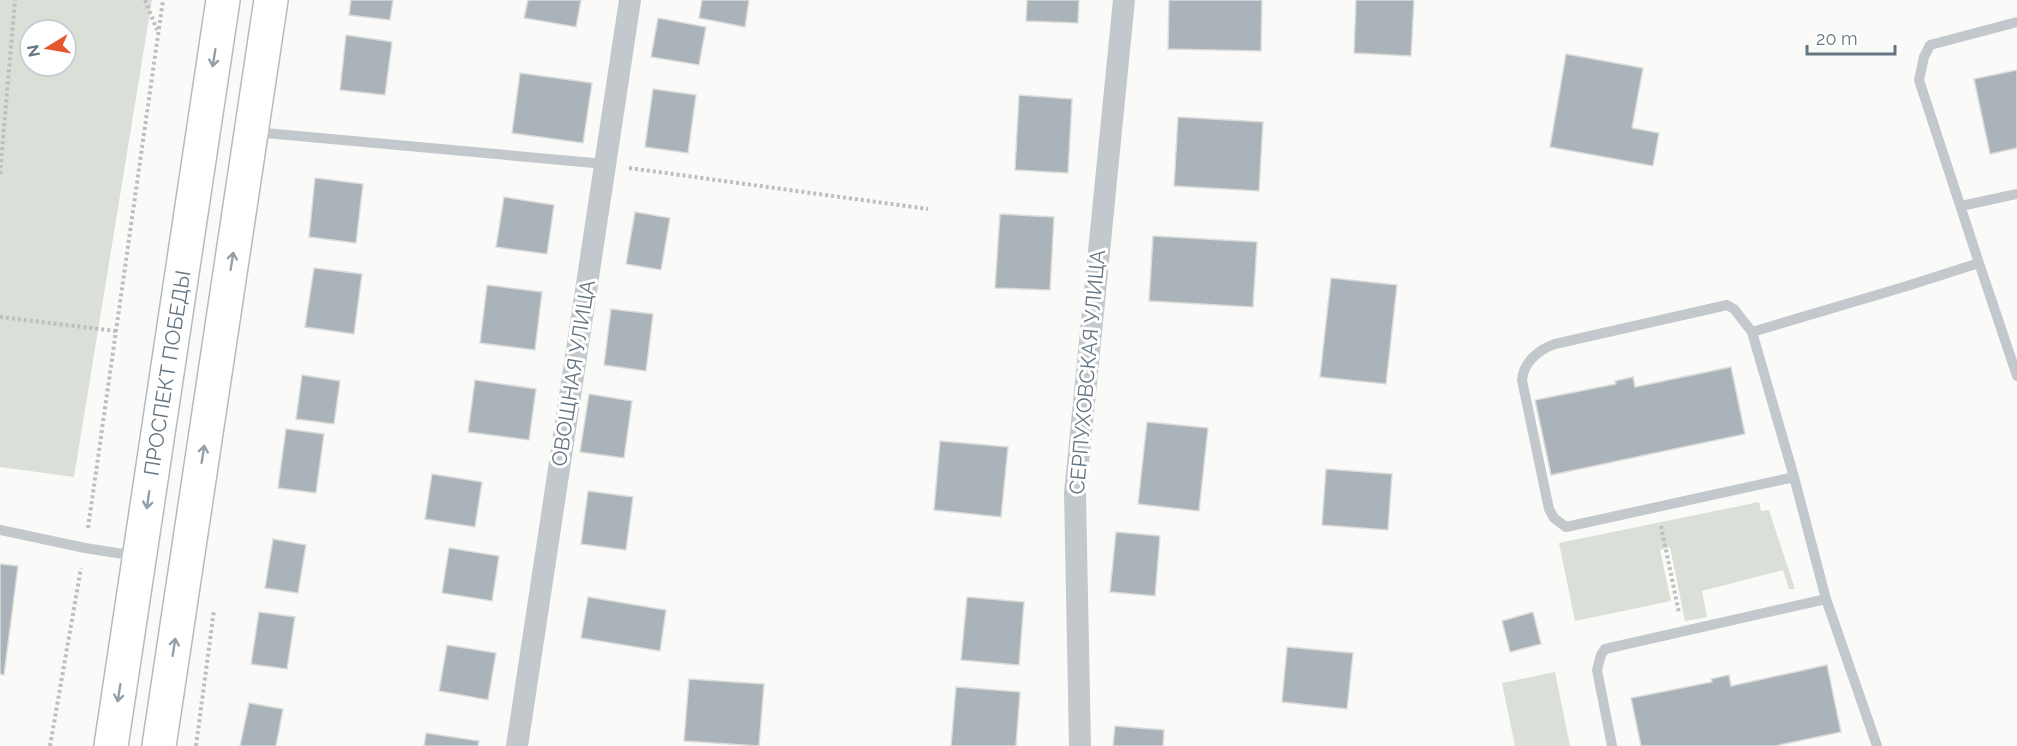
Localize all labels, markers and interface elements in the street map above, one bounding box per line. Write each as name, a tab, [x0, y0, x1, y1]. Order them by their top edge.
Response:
north arrow	[18, 18, 78, 78]
scale bar	[1807, 18, 1896, 56]
text: 20 m	[1816, 28, 1858, 49]
text: N	[23, 43, 44, 59]
one-way arrow	[208, 47, 219, 67]
street label: СЕРПУХОВСКАЯ УЛИЦА	[1064, 249, 1110, 495]
one-way arrow	[226, 252, 237, 271]
street label: ПРОСПЕКТ ПОБЕДЫ	[138, 268, 196, 478]
street label: ОВОЩНАЯ УЛИЦА	[546, 278, 600, 468]
one-way arrow	[197, 444, 208, 464]
one-way arrow	[142, 490, 153, 509]
one-way arrow	[168, 637, 179, 657]
one-way arrow	[113, 682, 124, 702]

